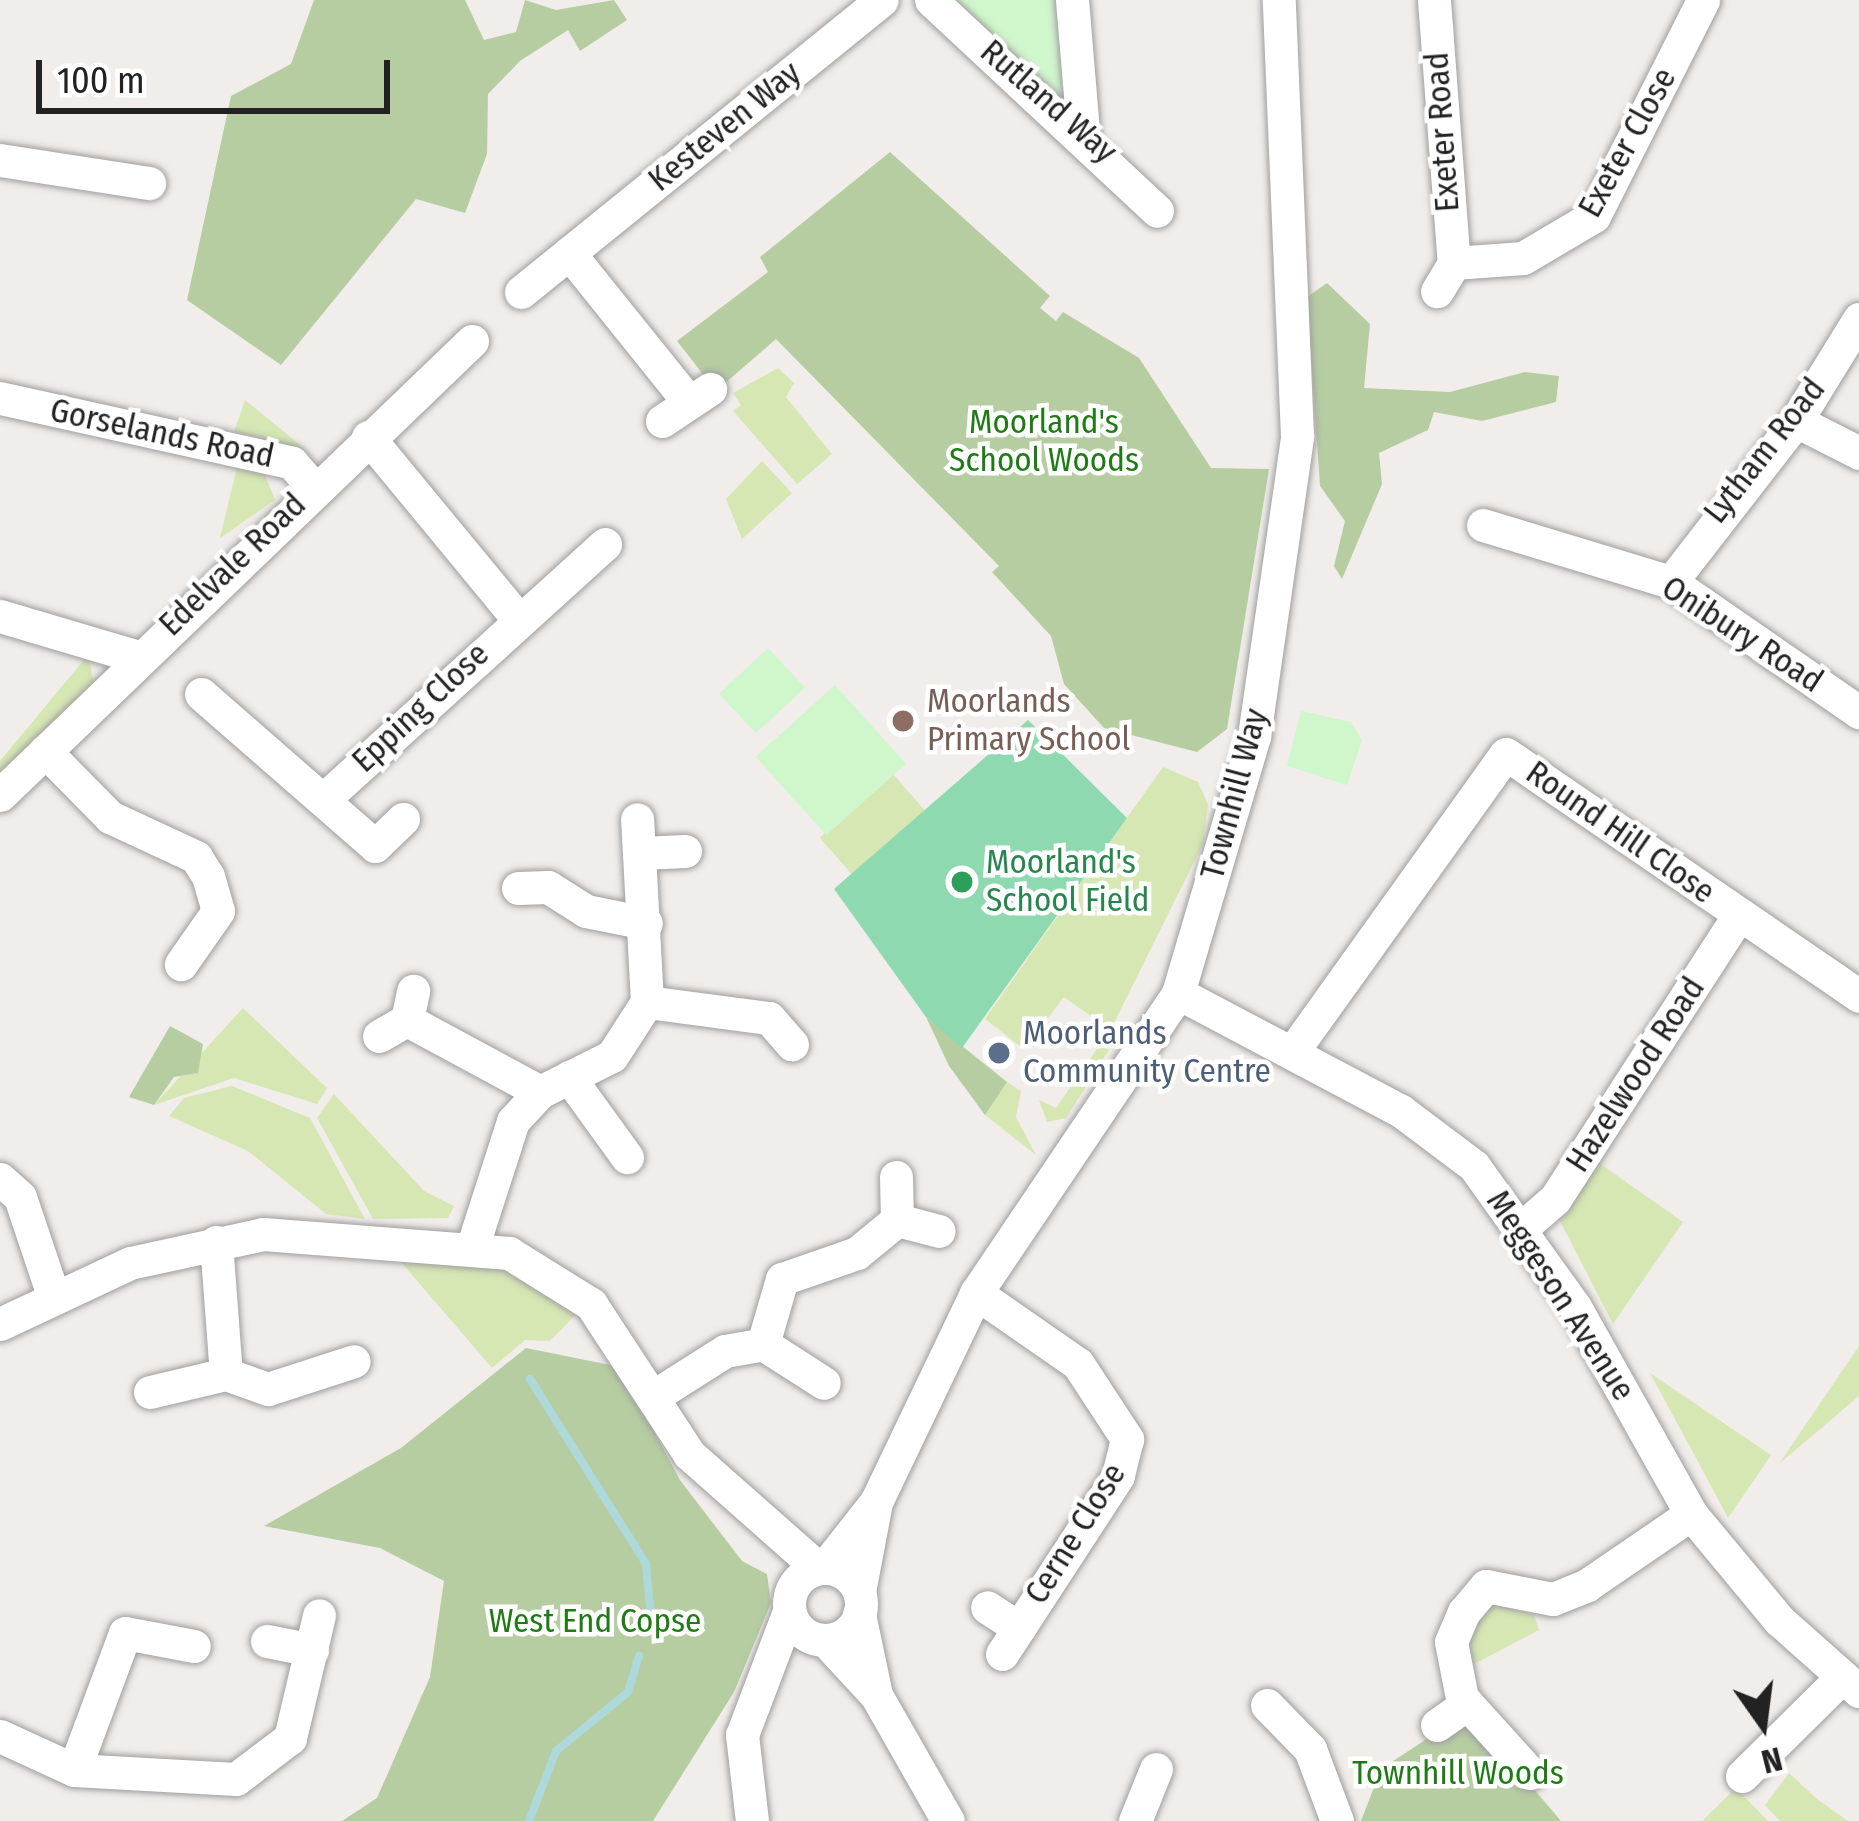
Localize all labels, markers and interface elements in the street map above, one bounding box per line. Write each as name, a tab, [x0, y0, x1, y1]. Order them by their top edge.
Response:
street label: Rutland Way	[972, 32, 1124, 172]
scale bar	[42, 36, 396, 110]
street label: Exeter Road	[1418, 51, 1468, 213]
street label: Kesteven Way	[641, 54, 809, 200]
text: 100 m	[57, 59, 145, 103]
street label: Exeter Close	[1571, 61, 1685, 225]
street label: Lytham Road	[1696, 371, 1834, 531]
street label: Gorselands Road	[46, 391, 278, 477]
park label: Moorland's School Woods	[949, 403, 1139, 481]
street label: Edelvale Road	[152, 485, 314, 645]
street label: Onibury Road	[1654, 568, 1830, 702]
street label: Epping Close	[345, 635, 497, 781]
place label: Moorlands Primary School	[927, 682, 1130, 760]
street label: Townhill Way	[1193, 704, 1277, 884]
marker: Moorlands Primary School	[890, 708, 916, 734]
street label: Round Hill Close	[1518, 753, 1722, 913]
place label: Moorland's School Field	[986, 843, 1149, 921]
marker: Moorland's School Field	[949, 869, 975, 895]
street label: Hazelwood Road	[1558, 970, 1714, 1180]
place label: Moorlands Community Centre	[1023, 1014, 1271, 1092]
marker: Moorlands Community Centre	[986, 1040, 1012, 1066]
street label: Meggeson Avenue	[1477, 1184, 1643, 1408]
street label: Cerne Close	[1017, 1456, 1135, 1612]
park label: West End Copse	[489, 1602, 701, 1642]
north arrow	[1703, 1665, 1823, 1785]
text: N	[1757, 1738, 1786, 1782]
park label: Townhill Woods	[1352, 1754, 1564, 1794]

